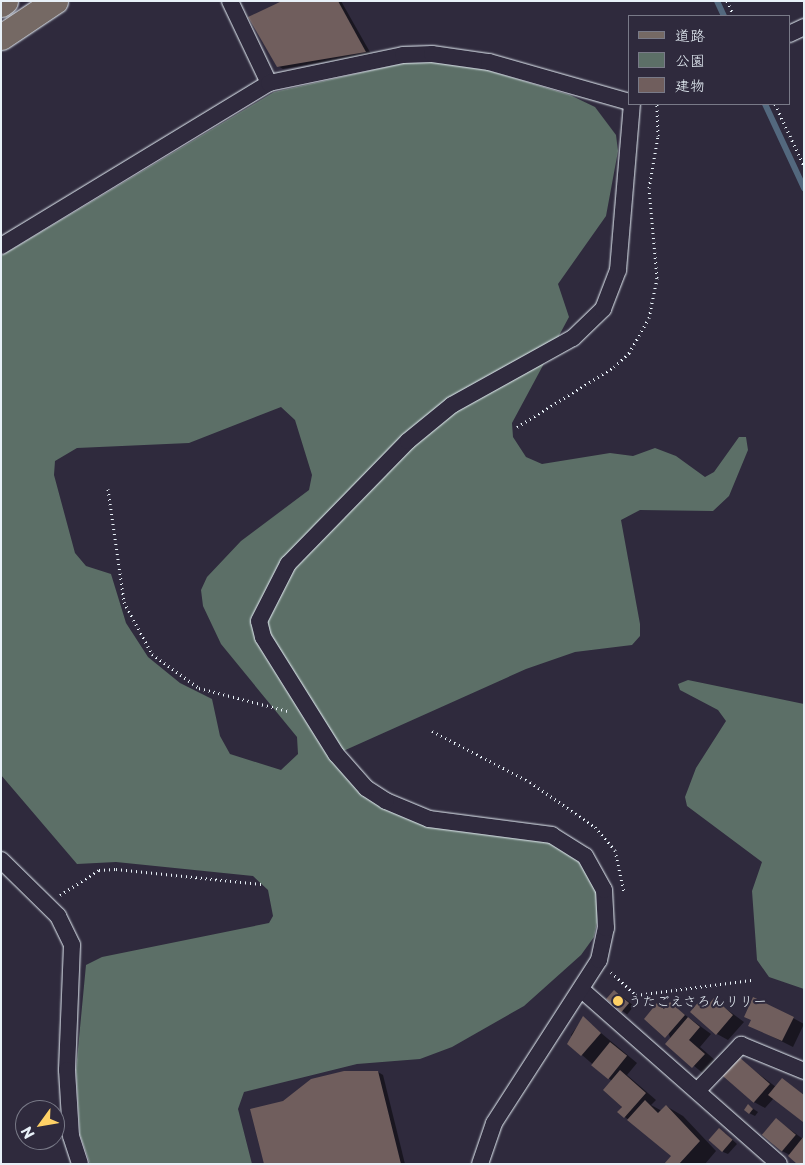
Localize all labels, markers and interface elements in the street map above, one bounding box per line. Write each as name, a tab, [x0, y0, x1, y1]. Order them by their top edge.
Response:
legend	[628, 15, 790, 105]
text: 道路	[675, 23, 705, 46]
text: 公園	[675, 48, 705, 71]
text: 建物	[675, 73, 705, 96]
place label: うたごえさろんリリー	[628, 993, 768, 1009]
marker: うたごえさろんリリー	[612, 995, 624, 1007]
north arrow	[15, 1100, 65, 1150]
text: N	[16, 1122, 40, 1143]

